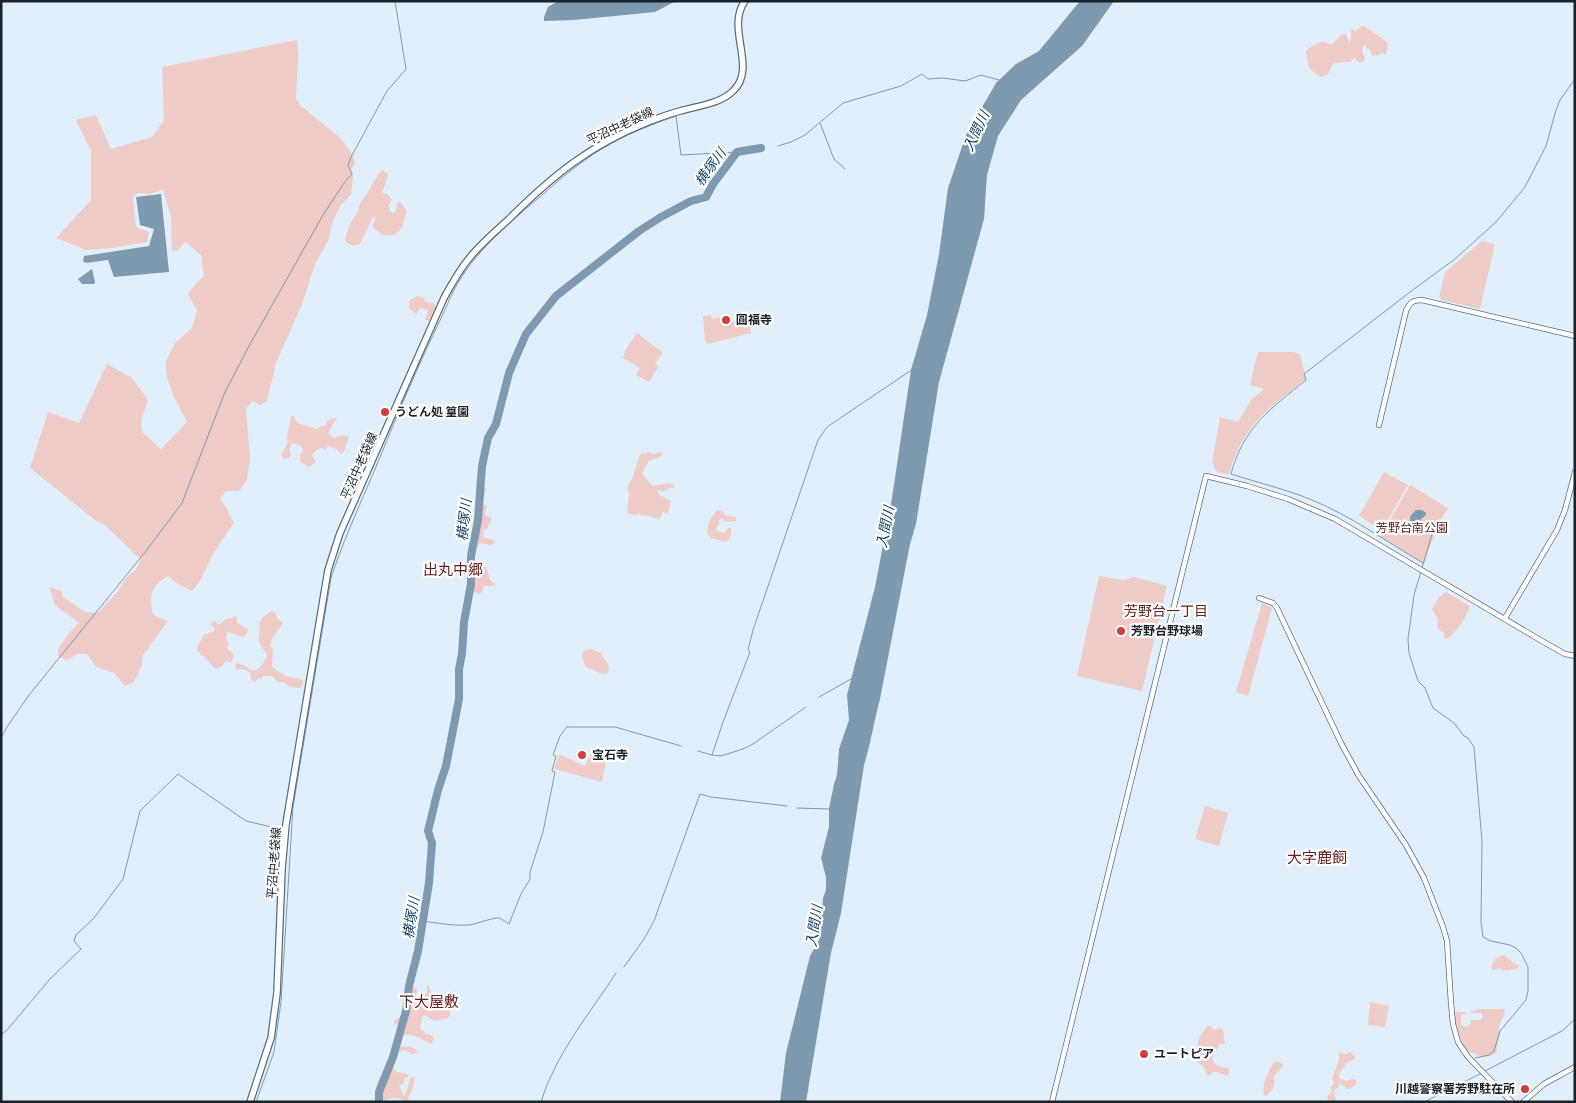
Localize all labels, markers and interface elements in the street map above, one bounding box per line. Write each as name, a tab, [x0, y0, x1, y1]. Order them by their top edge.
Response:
street label: 平沼中老袋線	[584, 104, 656, 148]
water label: 入間川	[959, 106, 994, 154]
water label: 横塚川	[690, 143, 731, 189]
place label: 圓福寺	[736, 312, 772, 327]
marker: 圓福寺	[720, 314, 732, 326]
place label: うどん処 篁園	[395, 404, 469, 419]
marker: うどん処 篁園	[379, 406, 391, 418]
street label: 平沼中老袋線	[337, 430, 380, 502]
water label: 横塚川	[453, 496, 475, 542]
water label: 入間川	[872, 503, 898, 549]
park label: 芳野台南公園	[1376, 520, 1448, 535]
district label: 出丸中郷	[423, 560, 483, 579]
district label: 芳野台一丁目	[1124, 602, 1208, 620]
place label: 芳野台野球場	[1131, 623, 1203, 638]
marker: 芳野台野球場	[1115, 625, 1127, 637]
place label: 宝石寺	[592, 747, 628, 762]
marker: 宝石寺	[576, 749, 588, 761]
street label: 平沼中老袋線	[264, 827, 283, 899]
district label: 大字鹿飼	[1287, 848, 1347, 867]
water label: 横塚川	[399, 894, 423, 940]
water label: 入間川	[802, 902, 826, 948]
district label: 下大屋敷	[399, 992, 459, 1011]
place label: ユートピア	[1154, 1046, 1214, 1061]
marker: ユートピア	[1138, 1048, 1150, 1060]
place label: 川越警察署芳野駐在所	[1395, 1081, 1515, 1096]
marker: 川越警察署芳野駐在所	[1519, 1083, 1531, 1095]

